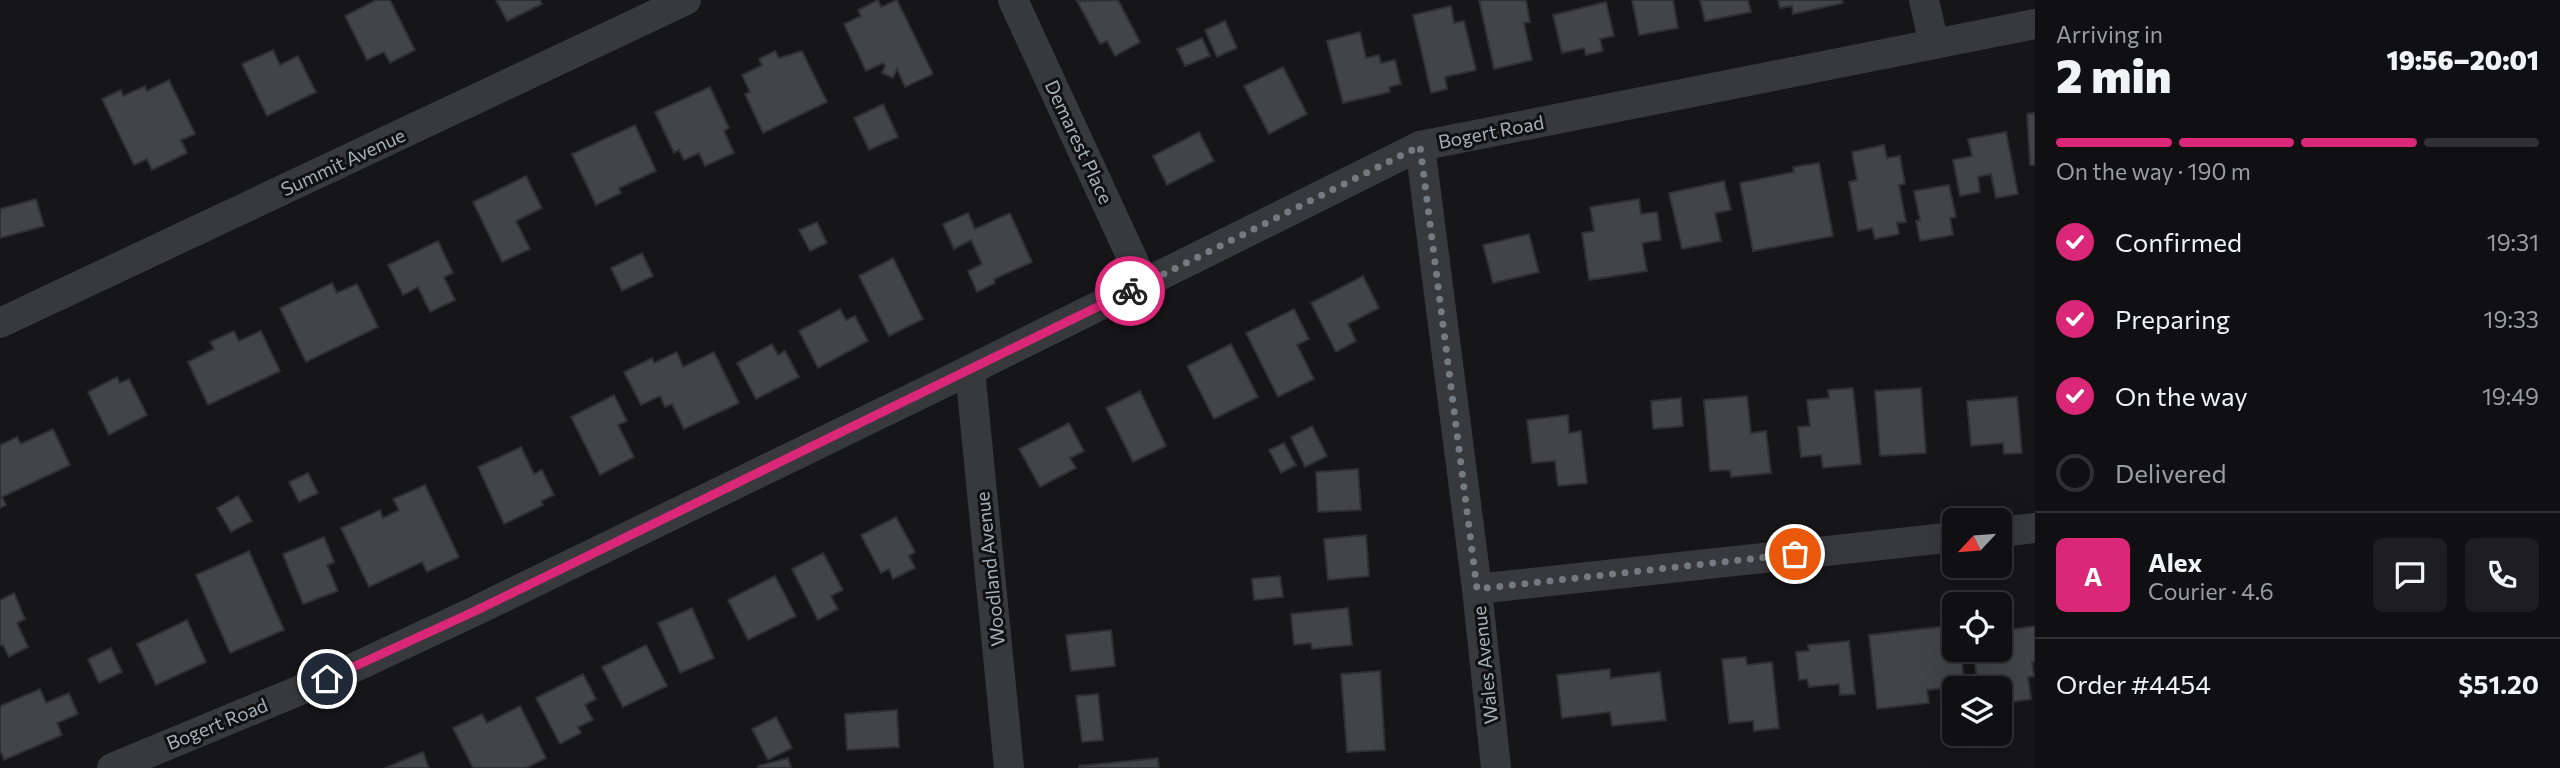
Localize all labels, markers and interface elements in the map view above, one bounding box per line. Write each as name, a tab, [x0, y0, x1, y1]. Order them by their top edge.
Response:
text: Arriving in	[2056, 20, 2163, 48]
text: 19:56–20:01	[2387, 44, 2539, 75]
text: 2 min	[2056, 46, 2172, 102]
street label: Demarest Place	[1041, 76, 1118, 207]
street label: Bogert Road	[1436, 110, 1546, 153]
street label: Summit Avenue	[277, 123, 409, 200]
text: On the way · 190 m	[2056, 157, 2251, 185]
icon: check	[2056, 223, 2094, 261]
text: Confirmed	[2115, 226, 2242, 257]
text: 19:31	[2487, 228, 2539, 256]
courier	[1095, 256, 1165, 326]
icon: bike	[1111, 272, 1149, 310]
icon: check	[2056, 300, 2094, 338]
text: Preparing	[2115, 303, 2230, 334]
text: 19:33	[2484, 305, 2539, 333]
icon: check	[2056, 377, 2094, 415]
text: On the way	[2115, 380, 2248, 411]
text: 19:49	[2482, 382, 2539, 410]
text: Delivered	[2115, 457, 2226, 488]
street label: Woodland Avenue	[970, 491, 1009, 647]
north arrow	[1942, 508, 2012, 578]
map controls	[1942, 508, 2012, 746]
pin	[1765, 524, 1825, 584]
icon: bag	[1776, 535, 1814, 573]
button: chat	[2373, 538, 2447, 612]
button: phone	[2465, 538, 2539, 612]
text: Alex	[2148, 546, 2202, 577]
text: A	[2084, 560, 2102, 591]
text: Courier · 4.6	[2148, 577, 2274, 605]
button: locate	[1942, 592, 2012, 662]
street label: Wales Avenue	[1467, 605, 1502, 725]
pin	[297, 649, 357, 709]
icon: home	[308, 660, 346, 698]
text: Order #4454	[2056, 668, 2211, 699]
text: $51.20	[2458, 668, 2539, 699]
button: layers	[1942, 676, 2012, 746]
street label: Bogert Road	[163, 693, 271, 754]

